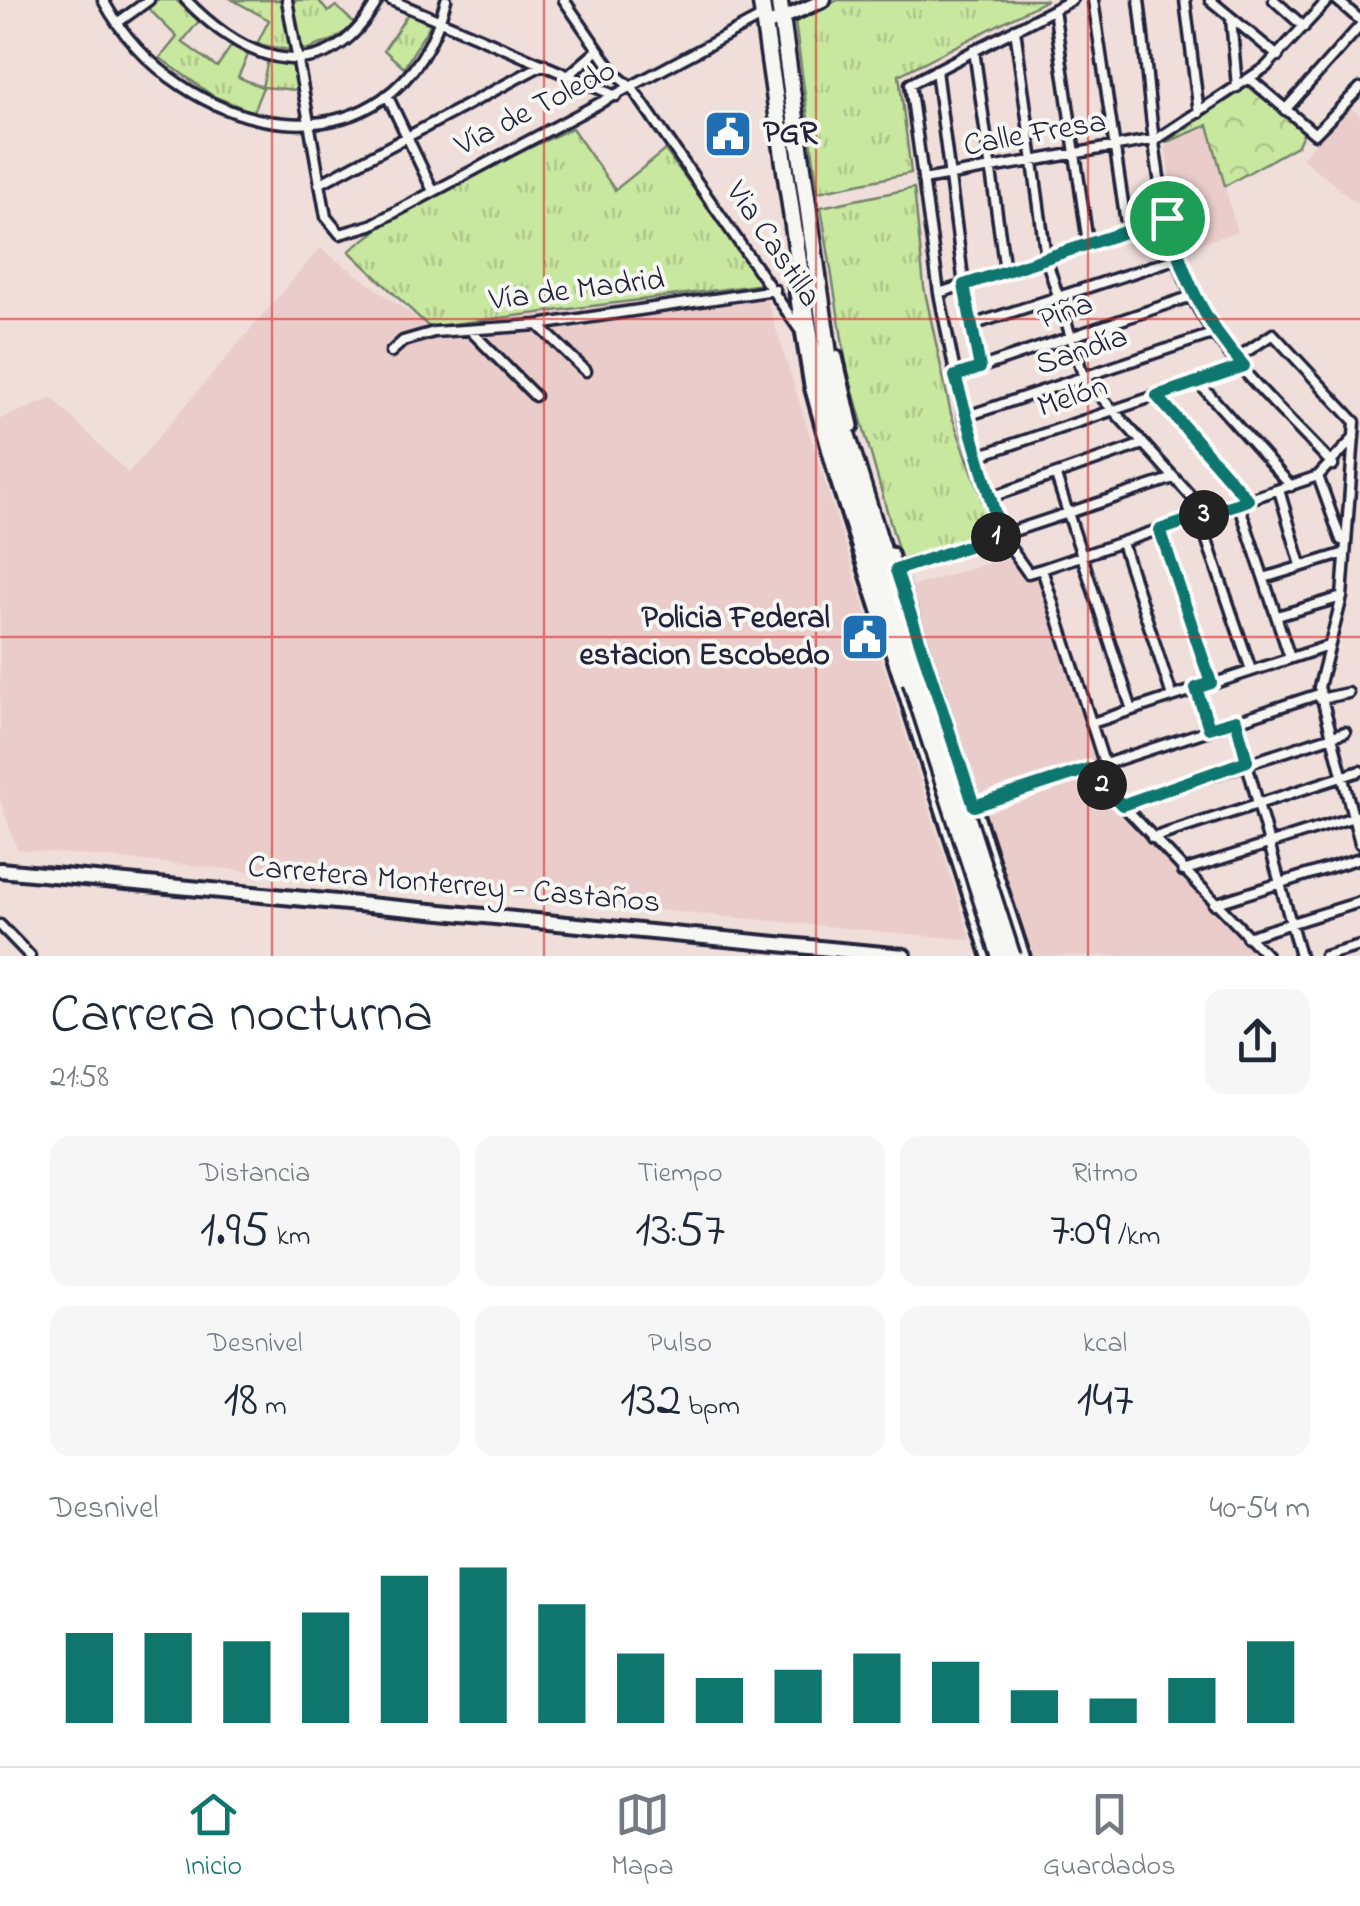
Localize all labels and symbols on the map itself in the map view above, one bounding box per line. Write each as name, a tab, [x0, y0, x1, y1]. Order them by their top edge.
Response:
street label: Vía de Toledo	[446, 48, 625, 170]
street label: Calle Fresa	[960, 99, 1110, 171]
public building icon: PGR	[702, 108, 754, 160]
place label: PGR	[763, 111, 819, 158]
street label: Via Castilla	[712, 172, 832, 318]
pin	[1125, 176, 1210, 261]
street label: Vía de Madrid	[486, 257, 667, 325]
street label: Piña	[1032, 282, 1100, 344]
street label: Sandía	[1030, 314, 1134, 390]
street label: Melón	[1032, 364, 1114, 432]
pin: 3	[1179, 490, 1229, 540]
pin: 1	[971, 512, 1021, 562]
place label: Policia Federal estacion Escobedo	[580, 596, 830, 680]
public building icon: Policia Federal estacion Escobedo	[839, 611, 891, 663]
pin: 2	[1077, 760, 1127, 810]
street label: Carretera Monterrey - Castaños	[246, 845, 662, 927]

